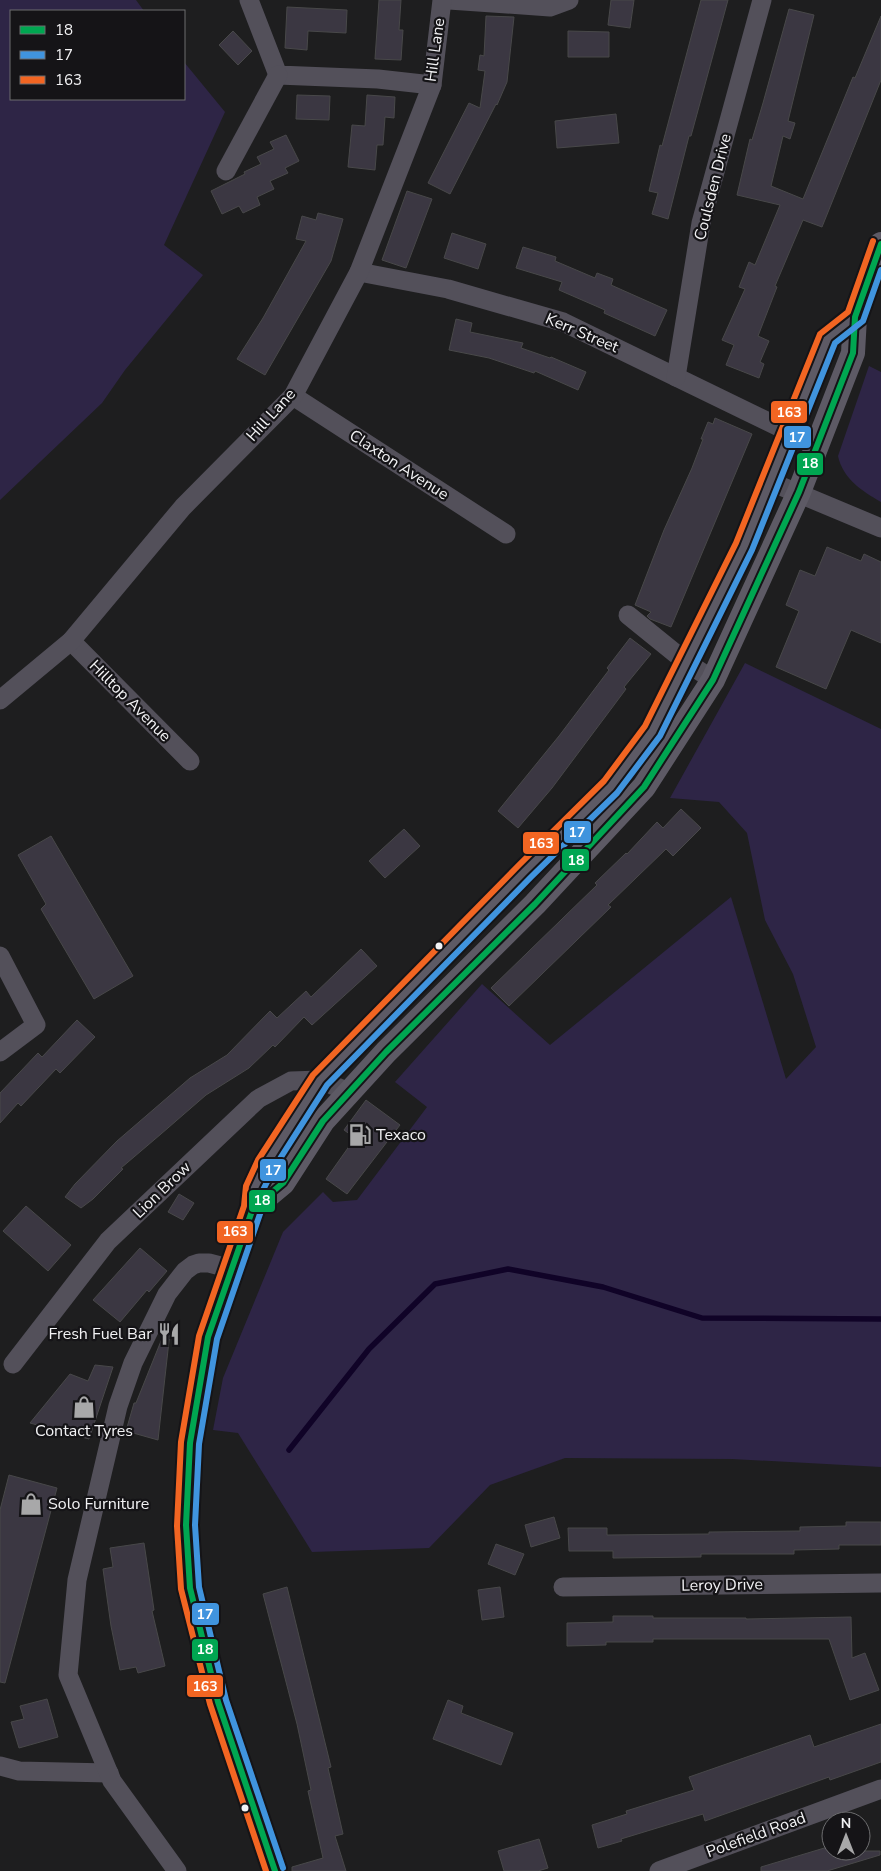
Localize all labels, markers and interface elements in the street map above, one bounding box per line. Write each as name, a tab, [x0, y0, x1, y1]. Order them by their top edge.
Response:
legend	[10, 10, 185, 100]
street label: Hill Lane	[420, 17, 450, 83]
text: 18	[55, 20, 73, 40]
text: 17	[55, 45, 73, 65]
text: 163	[55, 70, 82, 90]
street label: Coulsden Drive	[689, 131, 737, 243]
street label: Kerr Street	[542, 308, 622, 358]
street label: Hill Lane	[241, 384, 301, 446]
line badge: 163	[770, 400, 808, 424]
text: 163	[776, 403, 802, 422]
street label: Claxton Avenue	[345, 425, 453, 505]
line badge: 17	[783, 425, 812, 449]
text: 17	[789, 428, 805, 447]
line badge: 18	[796, 452, 824, 476]
text: 18	[802, 454, 818, 473]
street label: Hilltop Avenue	[84, 655, 176, 747]
line badge: 17	[563, 820, 592, 844]
text: 17	[569, 823, 585, 842]
line badge: 163	[522, 831, 560, 855]
text: 163	[528, 834, 554, 853]
line badge: 18	[561, 848, 590, 872]
text: 18	[568, 851, 584, 870]
unlabelled marker	[434, 941, 444, 951]
fuel station icon: Texaco	[347, 1122, 373, 1148]
place label: Texaco	[376, 1124, 426, 1146]
street label: Lion Brow	[128, 1156, 196, 1223]
line badge: 17	[259, 1158, 287, 1182]
text: 17	[265, 1161, 281, 1180]
line badge: 18	[248, 1189, 276, 1213]
text: 18	[254, 1191, 270, 1210]
line badge: 163	[216, 1220, 254, 1244]
text: 163	[222, 1222, 248, 1241]
restaurant icon: Fresh Fuel Bar	[156, 1321, 182, 1347]
place label: Fresh Fuel Bar	[48, 1323, 152, 1345]
shop icon: Contact Tyres	[71, 1394, 97, 1420]
place label: Contact Tyres	[35, 1420, 133, 1442]
shop icon: Solo Furniture	[18, 1491, 44, 1517]
place label: Solo Furniture	[48, 1493, 149, 1515]
street label: Leroy Drive	[681, 1573, 763, 1597]
line badge: 17	[191, 1602, 220, 1626]
text: 17	[197, 1605, 213, 1624]
line badge: 18	[191, 1638, 219, 1662]
text: 18	[197, 1640, 213, 1659]
line badge: 163	[186, 1674, 224, 1698]
text: 163	[192, 1677, 218, 1696]
unlabelled marker	[240, 1803, 250, 1813]
street label: Polefield Road	[703, 1807, 809, 1863]
north arrow	[821, 1811, 871, 1861]
text: N	[841, 1814, 851, 1833]

